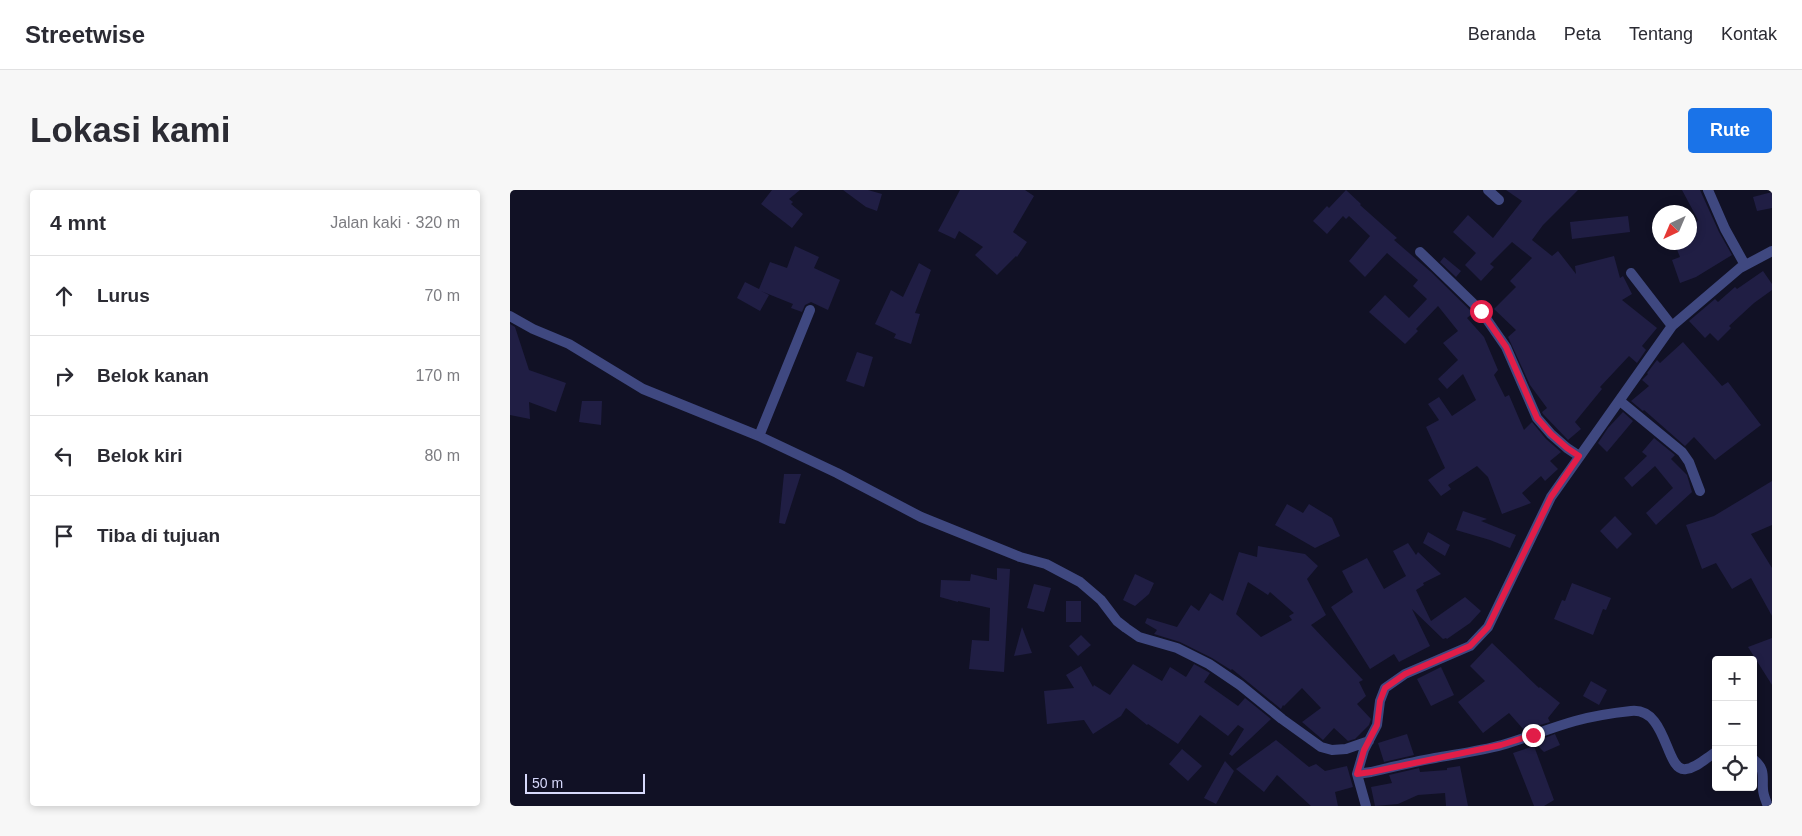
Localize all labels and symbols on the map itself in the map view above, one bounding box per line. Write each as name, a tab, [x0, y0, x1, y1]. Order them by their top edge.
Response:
north arrow	[1652, 205, 1697, 250]
route start	[1470, 300, 1493, 323]
route end	[1522, 724, 1545, 747]
scale bar	[525, 771, 645, 794]

